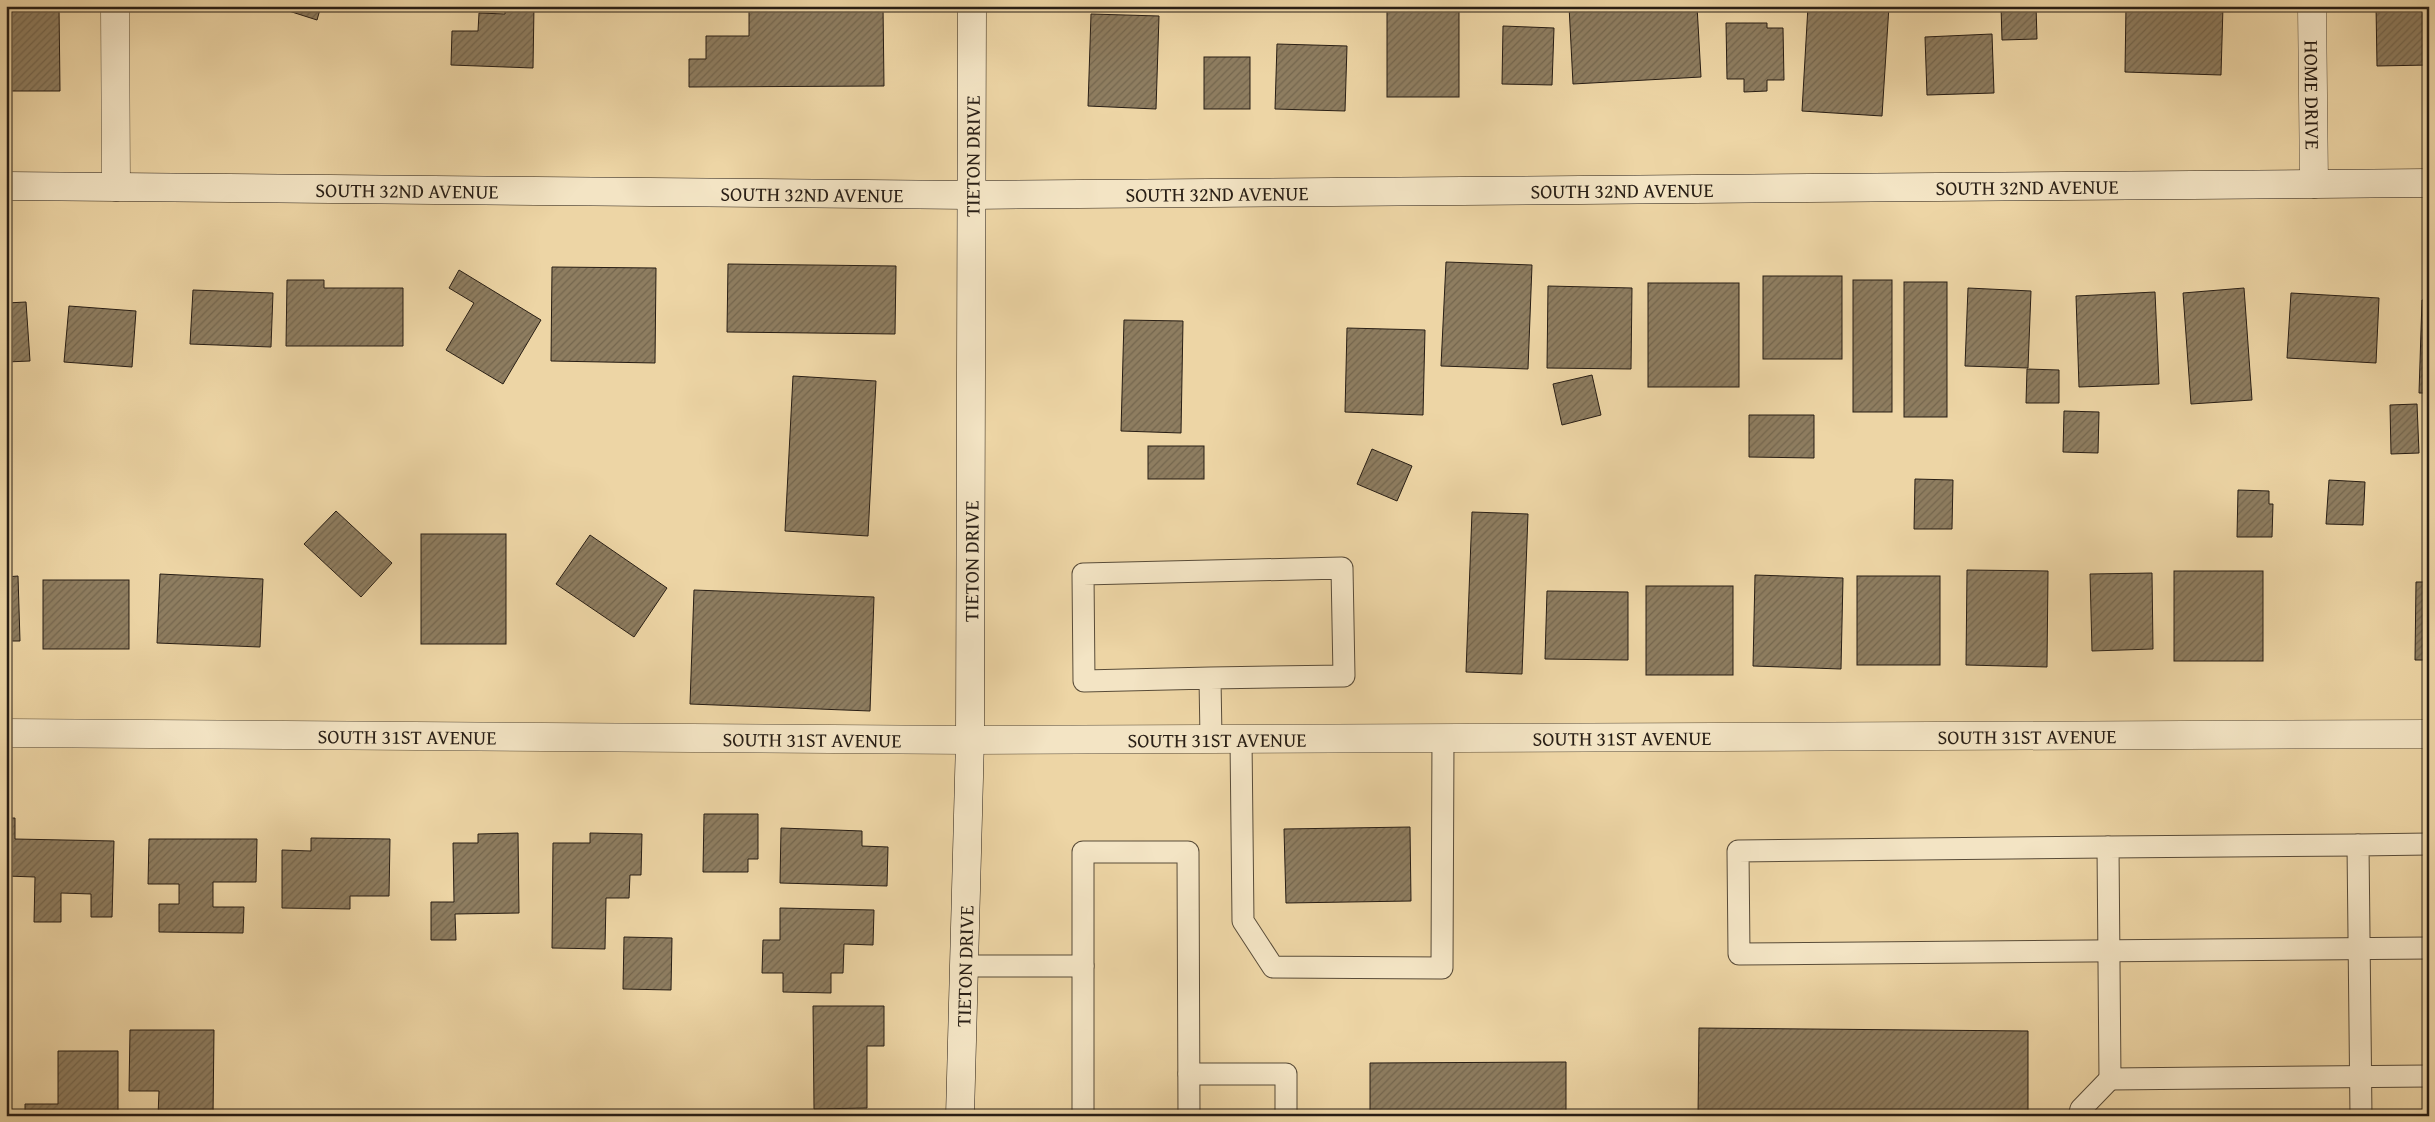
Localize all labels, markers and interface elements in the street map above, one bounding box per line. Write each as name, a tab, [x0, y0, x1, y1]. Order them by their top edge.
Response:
street label: HOME DRIVE	[2298, 40, 2328, 150]
street label: TIETON DRIVE	[957, 95, 986, 217]
street label: SOUTH 32ND AVENUE	[1935, 171, 2119, 202]
street label: SOUTH 32ND AVENUE	[315, 174, 499, 205]
street label: SOUTH 32ND AVENUE	[1530, 174, 1714, 205]
street label: SOUTH 32ND AVENUE	[720, 178, 904, 209]
street label: SOUTH 32ND AVENUE	[1125, 178, 1309, 208]
street label: TIETON DRIVE	[956, 500, 985, 622]
street label: SOUTH 31ST AVENUE	[317, 721, 497, 751]
street label: SOUTH 31ST AVENUE	[1937, 721, 2116, 751]
street label: SOUTH 31ST AVENUE	[1532, 722, 1711, 752]
street label: SOUTH 31ST AVENUE	[722, 724, 902, 754]
street label: SOUTH 31ST AVENUE	[1127, 724, 1306, 754]
street label: TIETON DRIVE	[948, 905, 980, 1027]

